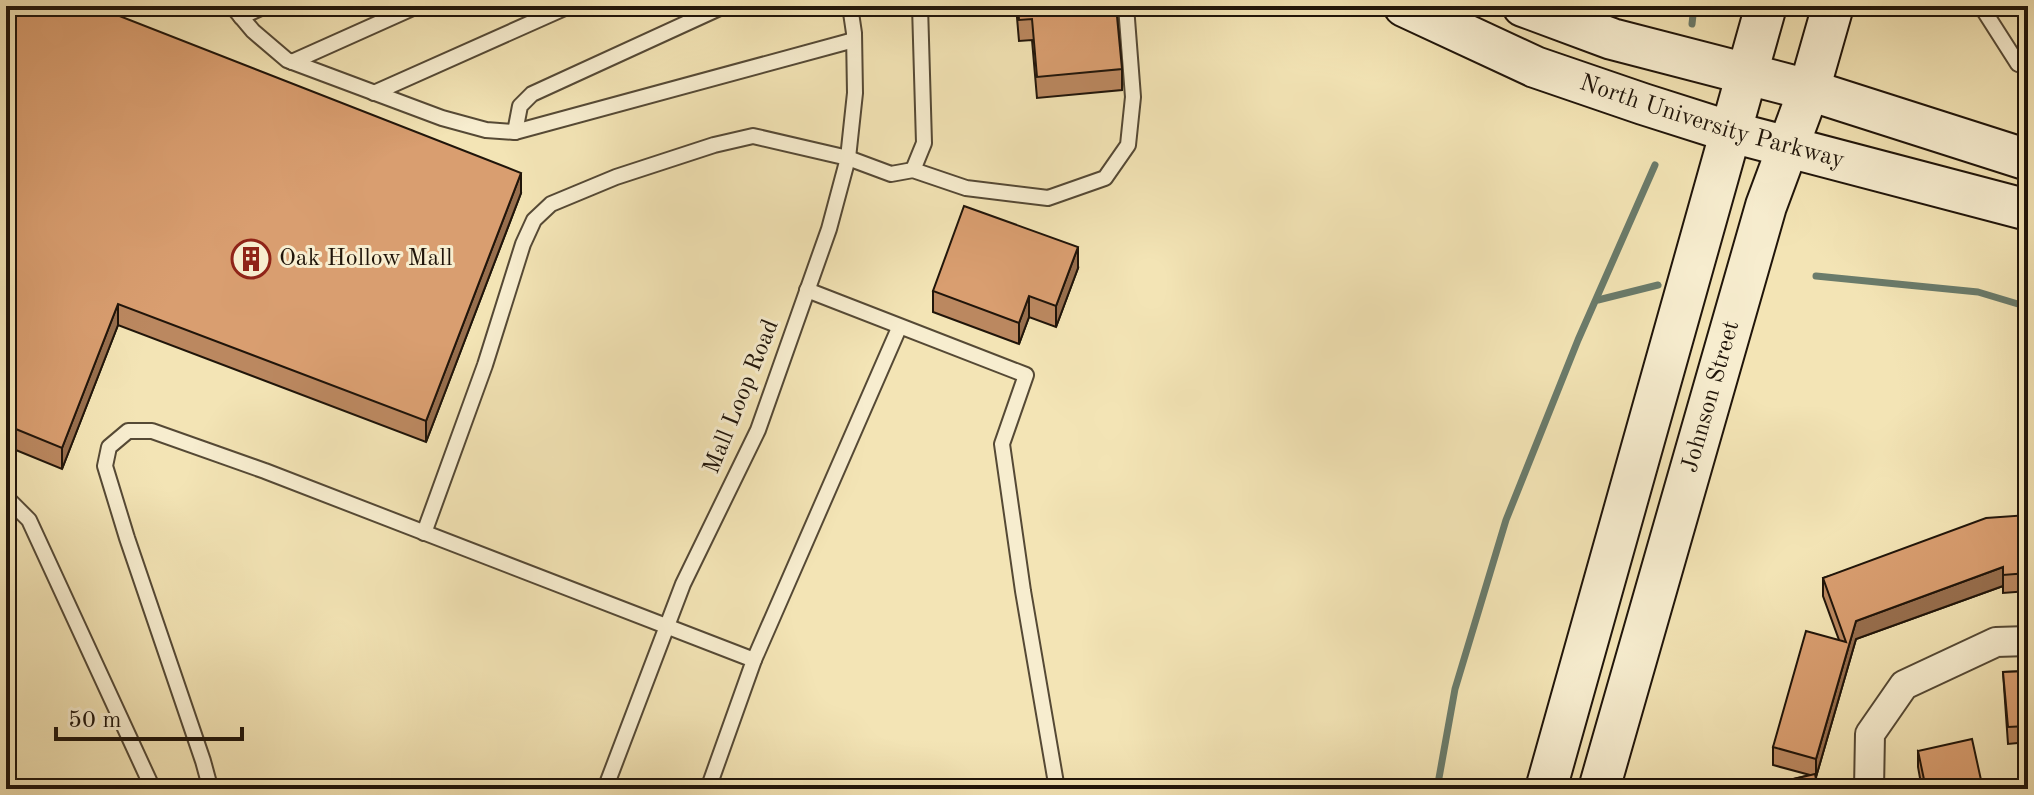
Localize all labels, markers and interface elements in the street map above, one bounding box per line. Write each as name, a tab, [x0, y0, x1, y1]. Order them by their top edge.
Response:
street label: North University Parkway	[1576, 71, 1847, 173]
building icon: Oak Hollow Mall	[230, 238, 272, 280]
place label: Oak Hollow Mall	[279, 247, 452, 271]
street label: Mall Loop Road	[700, 316, 784, 478]
street label: Johnson Street	[1678, 318, 1744, 475]
scale bar	[56, 691, 242, 741]
text: 50 m	[68, 709, 122, 733]

